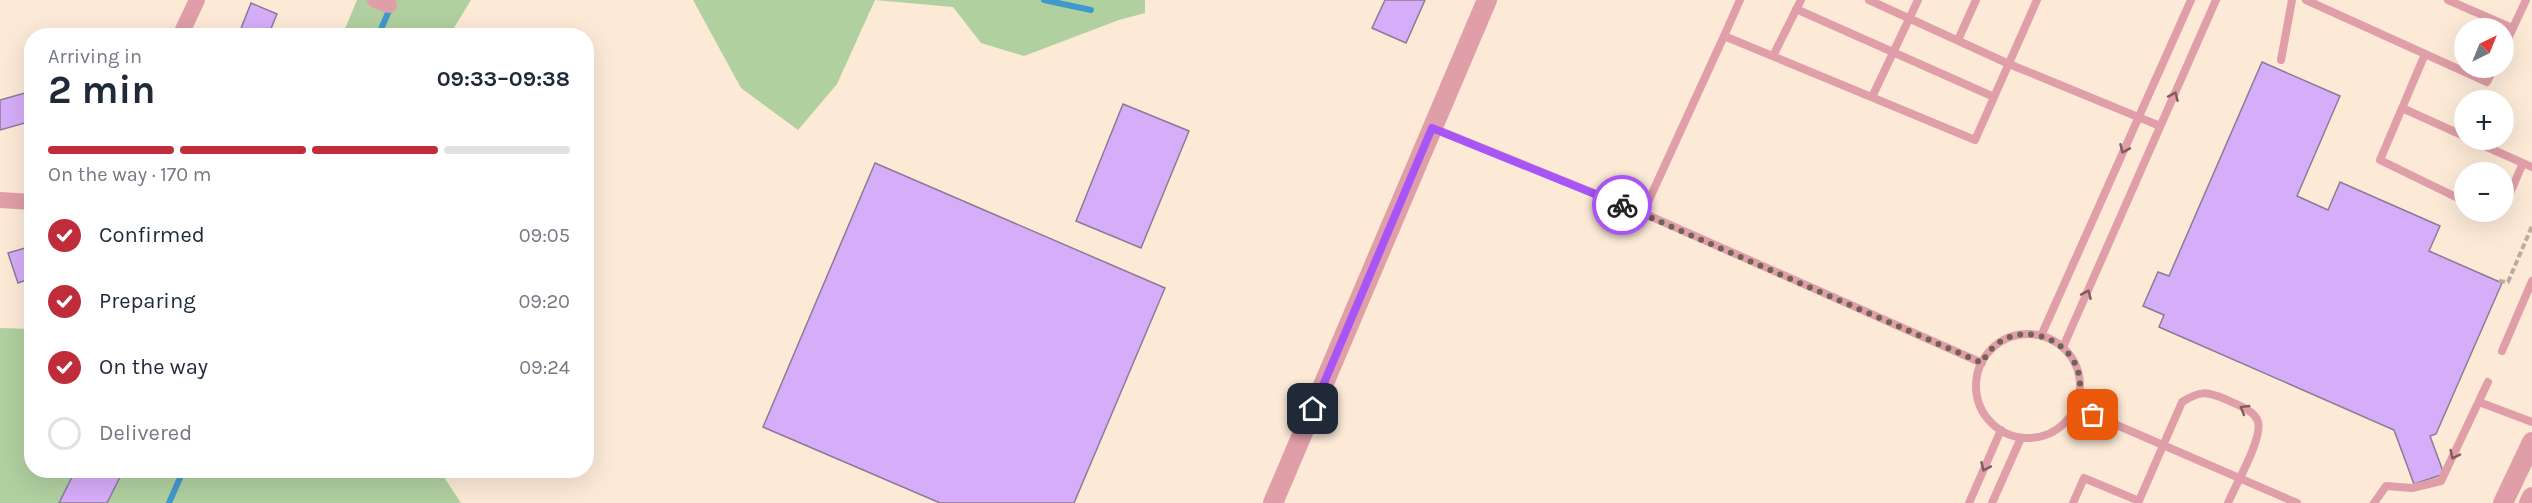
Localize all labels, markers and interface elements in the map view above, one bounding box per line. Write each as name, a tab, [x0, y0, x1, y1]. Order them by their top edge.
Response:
north arrow	[2454, 18, 2514, 78]
map controls	[2454, 18, 2514, 222]
text: Arriving in	[48, 45, 142, 68]
text: 09:33–09:38	[437, 66, 570, 92]
text: 2 min	[48, 67, 156, 113]
button: +	[2454, 90, 2514, 150]
one-way arrow	[2166, 91, 2178, 102]
one-way arrow	[2119, 143, 2131, 154]
button: −	[2454, 162, 2514, 222]
text: On the way · 170 m	[48, 163, 212, 186]
courier	[1592, 175, 1652, 235]
icon: bike	[1606, 189, 1639, 222]
icon: check	[48, 219, 81, 252]
text: Confirmed	[99, 222, 205, 248]
text: 09:05	[519, 224, 570, 247]
icon: check	[48, 285, 81, 318]
text: Preparing	[99, 288, 196, 314]
one-way arrow	[2080, 289, 2092, 300]
text: 09:20	[518, 290, 570, 313]
icon: check	[48, 351, 81, 384]
text: On the way	[99, 354, 208, 380]
text: 09:24	[519, 356, 570, 379]
pin	[1287, 383, 1338, 434]
pin	[2067, 389, 2118, 440]
icon: home	[1296, 392, 1329, 425]
icon: bag	[2076, 398, 2109, 431]
one-way arrow	[2240, 405, 2250, 416]
text: Delivered	[99, 420, 192, 446]
one-way arrow	[2450, 449, 2461, 460]
one-way arrow	[1981, 460, 1993, 471]

